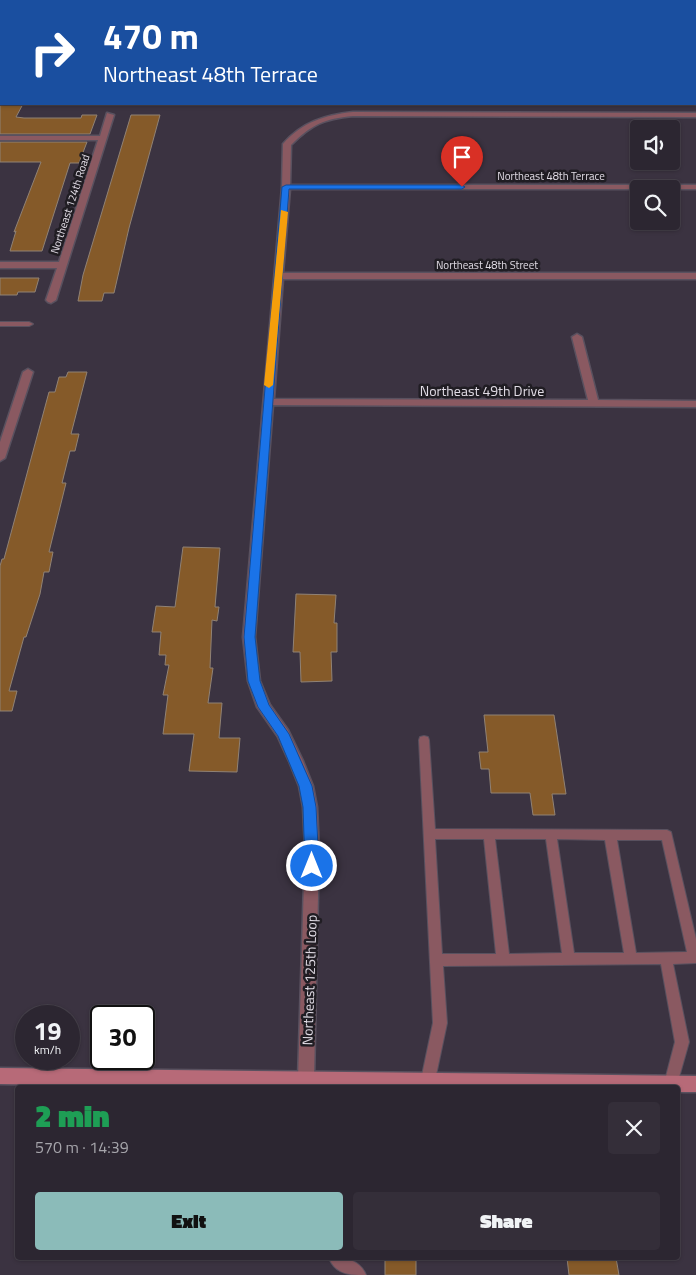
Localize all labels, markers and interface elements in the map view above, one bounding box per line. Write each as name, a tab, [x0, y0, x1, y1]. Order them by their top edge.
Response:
text: 470 m	[103, 9, 199, 63]
icon: right	[20, 20, 85, 85]
text: Northeast 48th Terrace	[103, 57, 318, 91]
map controls	[630, 120, 680, 230]
button: sound	[630, 120, 680, 170]
pin	[441, 136, 483, 187]
icon: arrive	[448, 143, 476, 171]
street label: Northeast 124th Road	[46, 152, 94, 256]
street label: Northeast 48th Terrace	[497, 168, 605, 184]
button: search	[630, 180, 680, 230]
street label: Northeast 48th Street	[436, 257, 538, 273]
street label: Northeast 49th Drive	[420, 380, 544, 401]
position arrow	[285, 839, 337, 891]
street label: Northeast 125th Loop	[296, 914, 322, 1046]
speed limit sign: 30	[90, 1005, 155, 1070]
text: 19	[33, 1012, 62, 1050]
text: km/h	[34, 1040, 61, 1059]
text: 2 min	[35, 1093, 110, 1139]
button: close	[608, 1102, 660, 1154]
text: 570 m · 14:39	[35, 1135, 129, 1159]
button: Exit	[35, 1192, 343, 1250]
button: Share	[353, 1192, 660, 1250]

